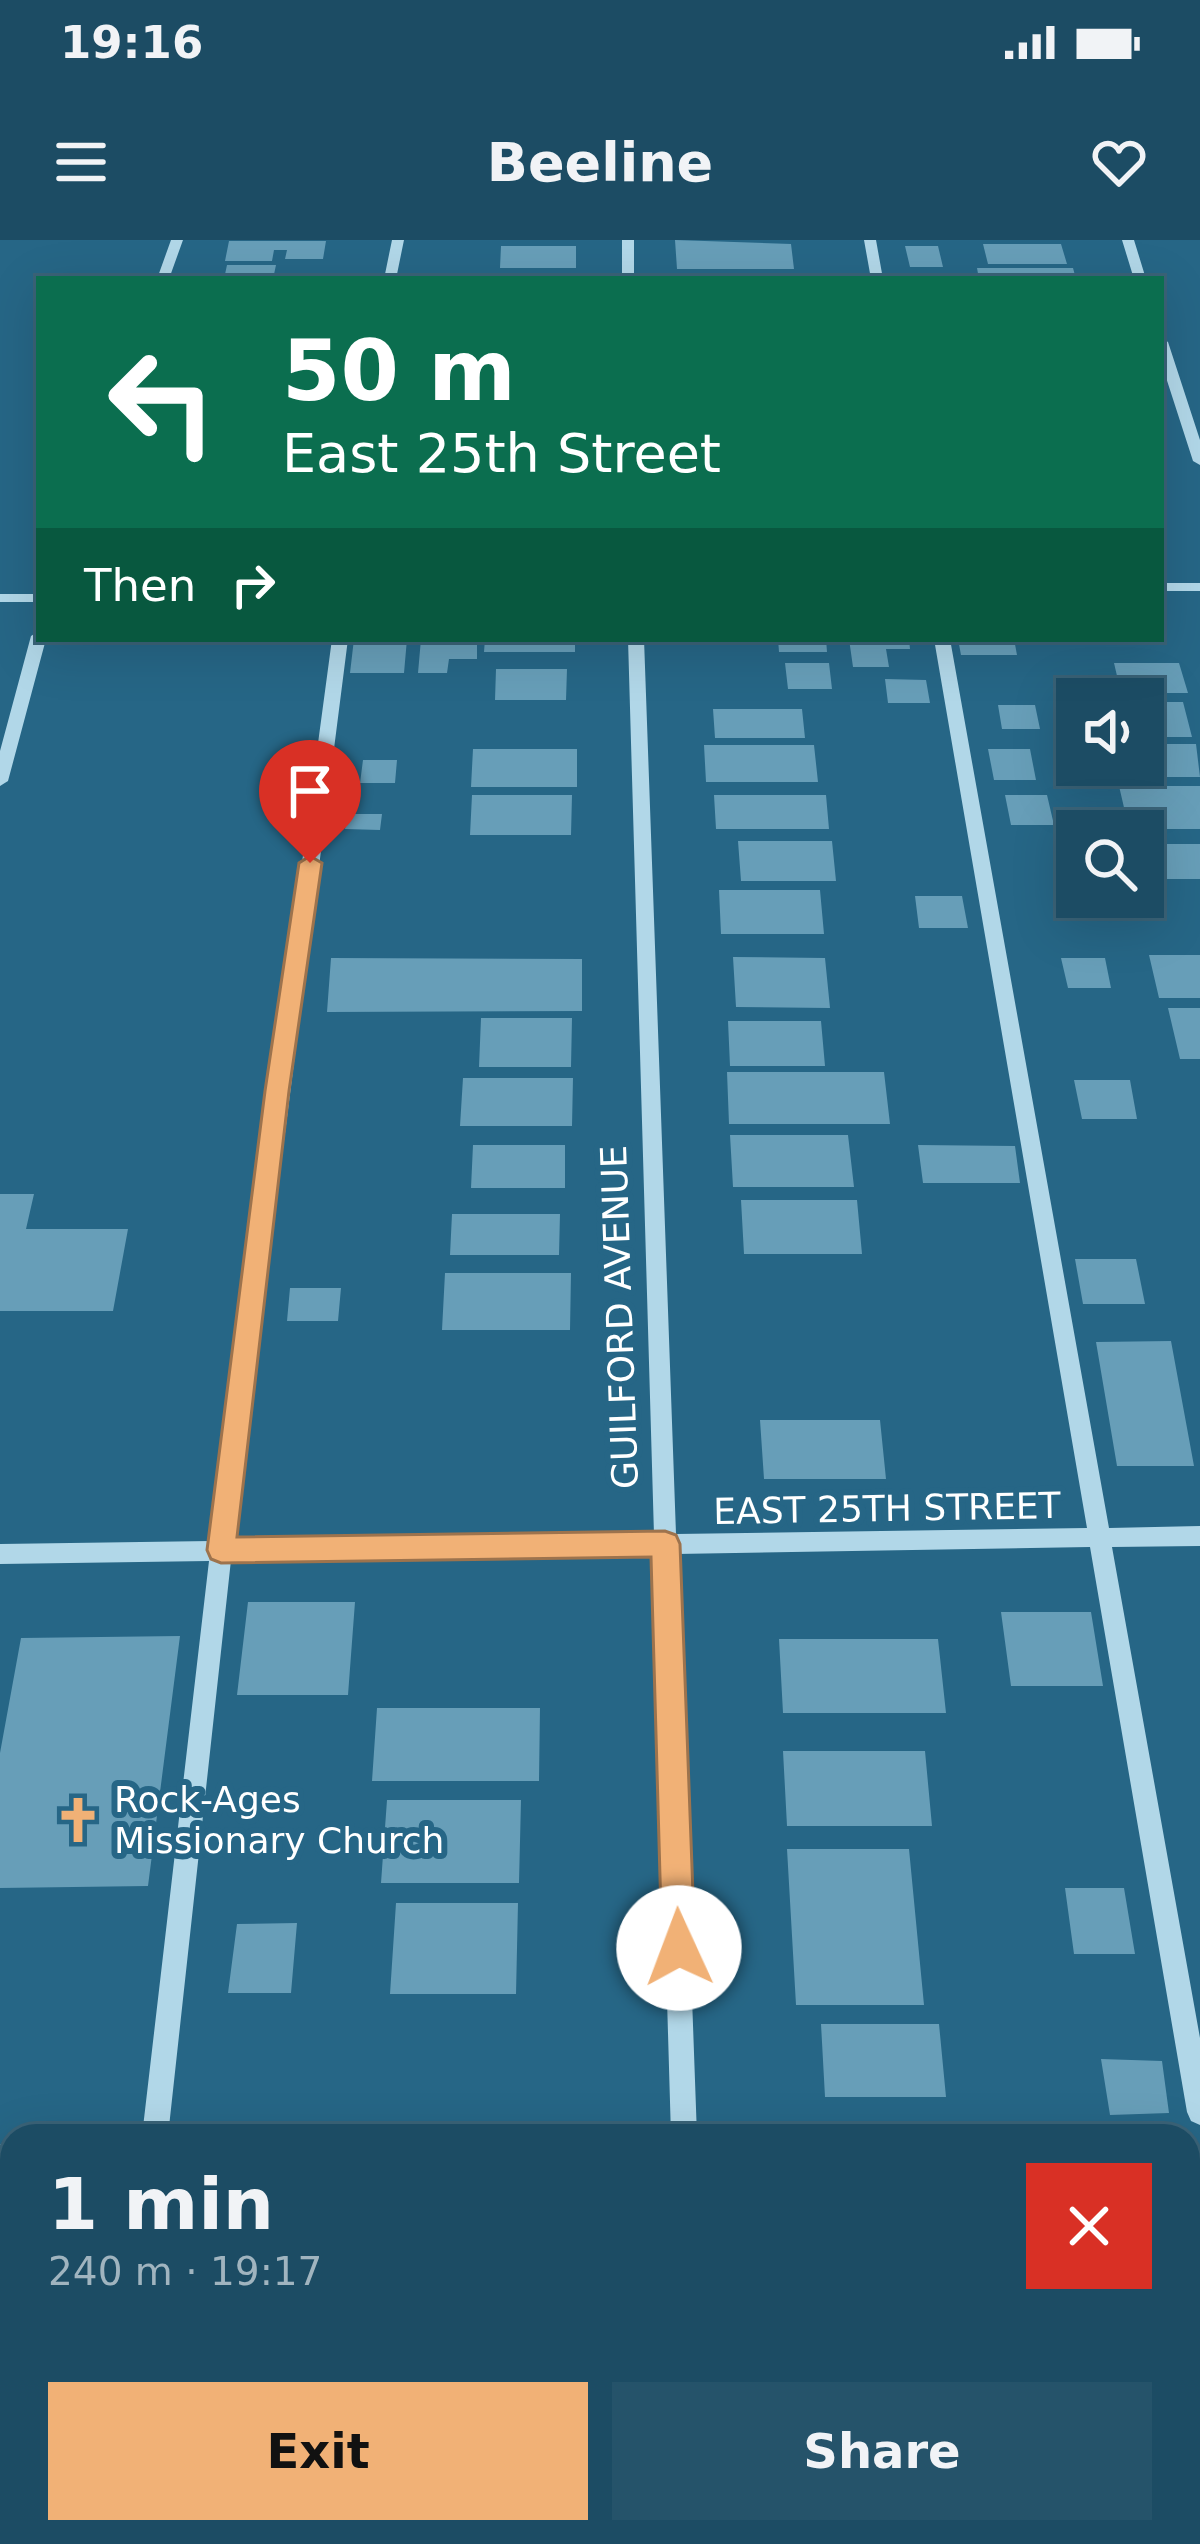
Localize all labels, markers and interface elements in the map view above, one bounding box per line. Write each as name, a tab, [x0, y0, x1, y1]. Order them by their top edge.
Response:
text: 19:16	[60, 16, 203, 69]
icon: menu	[48, 129, 114, 195]
icon: heart	[1086, 129, 1152, 195]
text: Beeline	[487, 131, 713, 194]
text: 50 m	[282, 322, 516, 420]
icon: left	[84, 324, 240, 480]
text: East 25th Street	[282, 422, 721, 485]
icon: right	[220, 552, 286, 618]
text: Then	[84, 559, 196, 612]
map controls	[1056, 678, 1164, 918]
button: sound	[1056, 678, 1164, 786]
pin	[259, 740, 361, 863]
icon: arrive	[277, 758, 343, 824]
button: search	[1056, 810, 1164, 918]
street label: GUILFORD AVENUE	[593, 1144, 646, 1490]
street label: EAST 25TH STREET	[713, 1485, 1062, 1532]
place label: Rock-Ages Missionary Church	[114, 1779, 444, 1861]
church icon: Rock-Ages Missionary Church	[53, 1795, 103, 1845]
position arrow	[616, 1885, 742, 2011]
text: 1 min	[48, 2162, 274, 2246]
button: close	[1026, 2163, 1152, 2289]
text: 240 m · 19:17	[48, 2249, 322, 2294]
button: Exit	[48, 2382, 588, 2520]
button: Share	[612, 2382, 1152, 2520]

